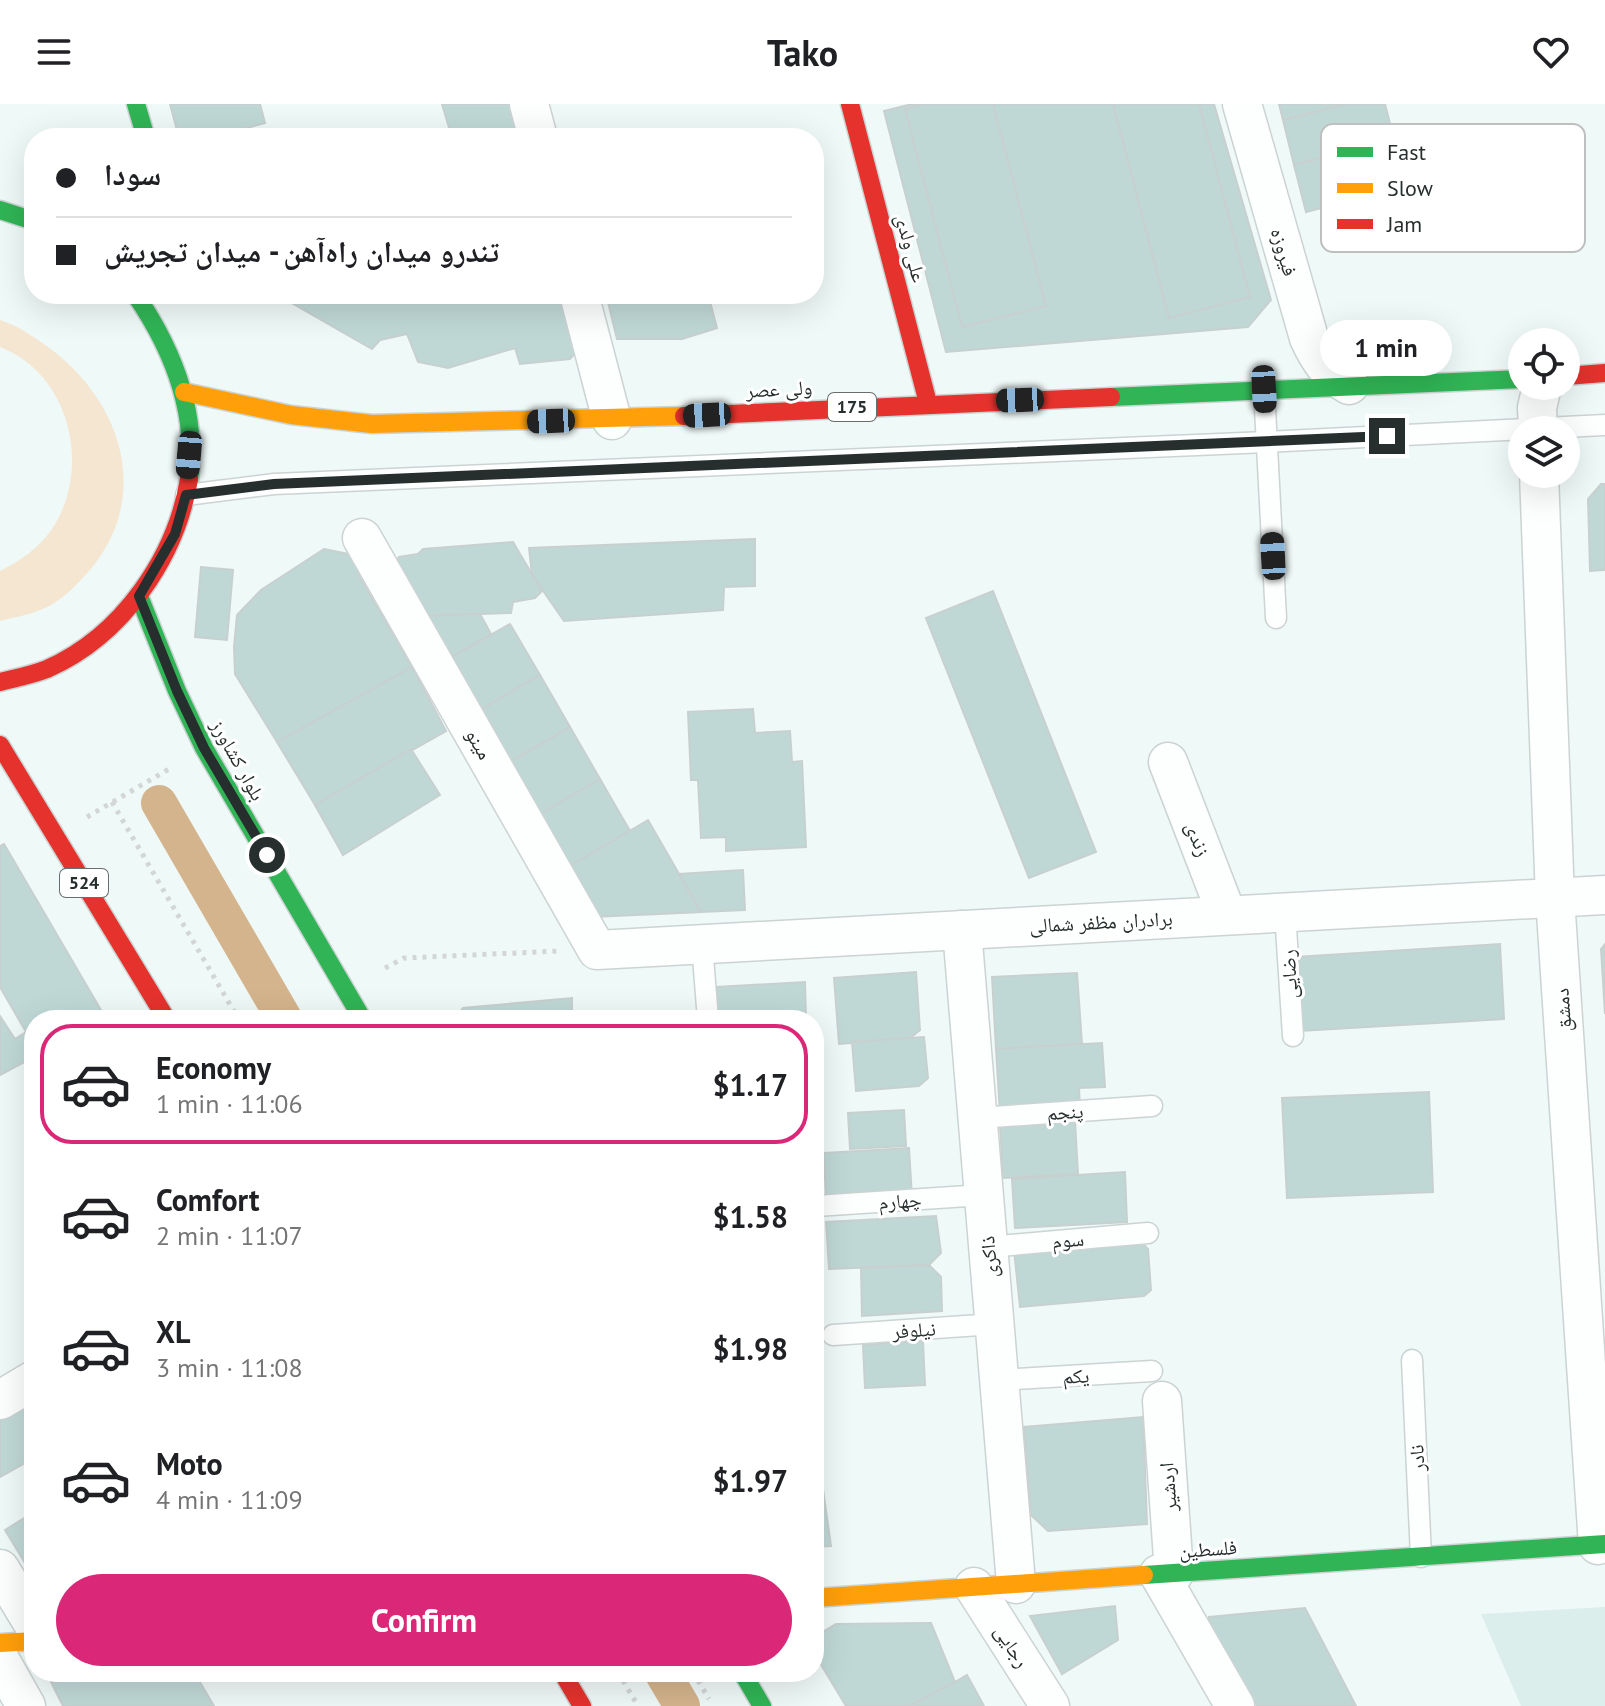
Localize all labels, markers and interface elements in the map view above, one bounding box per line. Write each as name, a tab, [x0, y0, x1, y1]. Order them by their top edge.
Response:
text: Tako	[767, 29, 838, 76]
icon: menu	[32, 30, 76, 74]
icon: heart	[1529, 30, 1573, 74]
legend	[1321, 124, 1585, 252]
text: Fast	[1387, 138, 1427, 166]
text: سودا	[104, 154, 161, 193]
text: Slow	[1387, 174, 1433, 202]
text: Jam	[1386, 210, 1422, 238]
street label: علی ولدی	[889, 211, 933, 285]
street label: فیروزه	[1265, 225, 1303, 279]
text: تندرو میدان راه‌آهن - میدان تجریش	[104, 231, 499, 270]
callout: 1 min	[1321, 320, 1453, 376]
map controls	[1508, 328, 1580, 488]
button: locate	[1508, 328, 1580, 400]
text: 1 min	[1354, 331, 1418, 364]
car	[1251, 364, 1277, 414]
street label: ولی عصر	[744, 374, 813, 404]
car	[996, 387, 1044, 413]
road number: 175	[828, 393, 876, 421]
car	[682, 402, 732, 428]
car	[527, 408, 575, 434]
button: layers	[1508, 416, 1580, 488]
route end	[1369, 418, 1405, 454]
car	[175, 430, 203, 480]
car	[1260, 531, 1286, 581]
street label: بلوار کشاورز	[205, 714, 271, 805]
street label: مینو	[460, 724, 498, 764]
street label: زندی	[1180, 818, 1216, 860]
route start	[249, 837, 285, 873]
road number: 524	[60, 869, 108, 897]
street label: برادران مظفر شمالی	[1029, 905, 1173, 939]
street label: رضایی	[1275, 949, 1303, 999]
street label: دمشق	[1549, 987, 1577, 1033]
icon: car	[60, 1048, 132, 1120]
text: Economy	[156, 1048, 271, 1087]
text: $1.17	[713, 1065, 788, 1104]
text: 1 min · 11:06	[156, 1087, 303, 1120]
street label: پنجم	[1046, 1098, 1084, 1127]
icon: car	[60, 1180, 132, 1252]
text: Comfort	[156, 1180, 259, 1219]
street label: چهارم	[878, 1187, 923, 1216]
text: $1.58	[713, 1197, 788, 1236]
text: 2 min · 11:07	[156, 1219, 303, 1252]
street label: سوم	[1051, 1226, 1085, 1255]
street label: ذاکری	[974, 1235, 1004, 1279]
icon: car	[60, 1312, 132, 1384]
text: XL	[156, 1312, 190, 1351]
street label: نیلوفر	[890, 1316, 937, 1345]
text: $1.98	[713, 1329, 788, 1368]
text: 3 min · 11:08	[156, 1351, 303, 1384]
street label: یکم	[1062, 1362, 1090, 1391]
icon: car	[60, 1444, 132, 1516]
text: Moto	[156, 1444, 223, 1483]
street label: نادر	[1403, 1444, 1431, 1473]
text: $1.97	[713, 1461, 788, 1500]
street label: اردشیر	[1153, 1462, 1183, 1513]
text: 4 min · 11:09	[156, 1483, 303, 1516]
street label: فلسطین	[1178, 1534, 1238, 1564]
button: Confirm	[56, 1574, 792, 1666]
street label: رجایی	[989, 1620, 1035, 1672]

